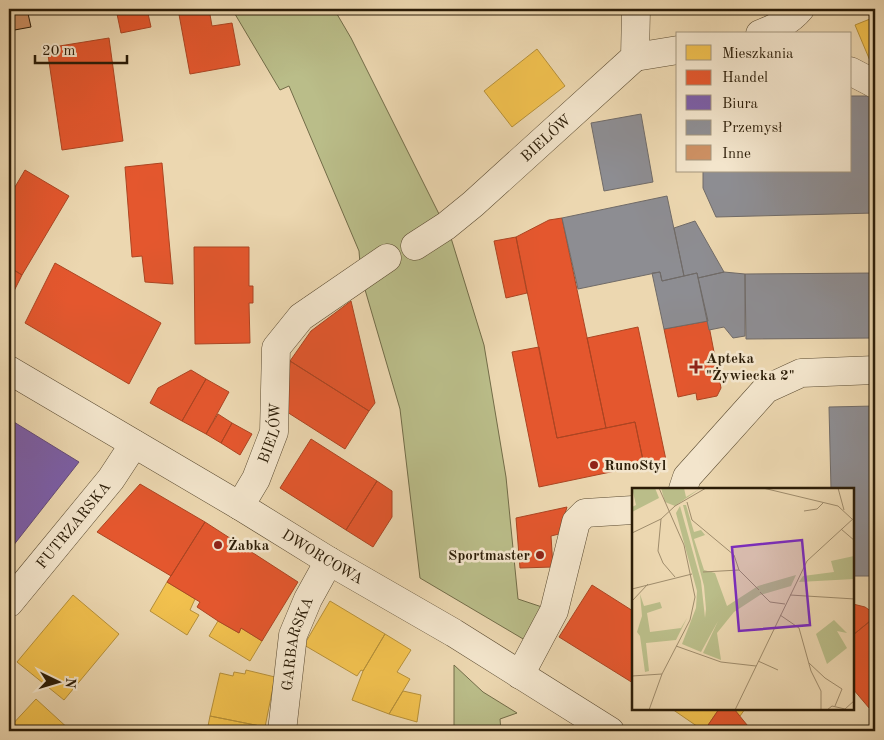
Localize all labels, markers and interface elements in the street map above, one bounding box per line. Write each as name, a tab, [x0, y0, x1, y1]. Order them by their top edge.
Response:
scale bar	[35, 32, 128, 64]
legend	[676, 32, 852, 172]
text: 20 m	[42, 44, 76, 59]
text: Mieszkania	[722, 47, 794, 62]
text: Handel	[722, 71, 768, 86]
text: Biura	[722, 97, 759, 112]
street label: BIELÓW	[519, 113, 575, 165]
text: Przemysł	[722, 121, 782, 136]
text: Inne	[722, 147, 751, 162]
place label: Apteka "Żywiecka 2"	[706, 352, 795, 384]
marker: Apteka "Żywiecka 2"	[690, 361, 702, 373]
street label: BIELÓW	[257, 403, 284, 466]
marker: RunoStyl	[588, 459, 600, 471]
place label: RunoStyl	[604, 459, 667, 474]
street label: FUTRZARSKA	[34, 479, 115, 572]
inset map	[632, 488, 854, 710]
street label: DWORCOWA	[279, 528, 366, 588]
place label: Żabka	[228, 537, 270, 554]
marker: Żabka	[212, 539, 224, 551]
place label: Sportmaster	[448, 549, 530, 564]
marker: Sportmaster	[534, 549, 546, 561]
street label: GARBARSKA	[281, 595, 317, 692]
north arrow	[32, 658, 82, 708]
text: N	[62, 677, 77, 689]

